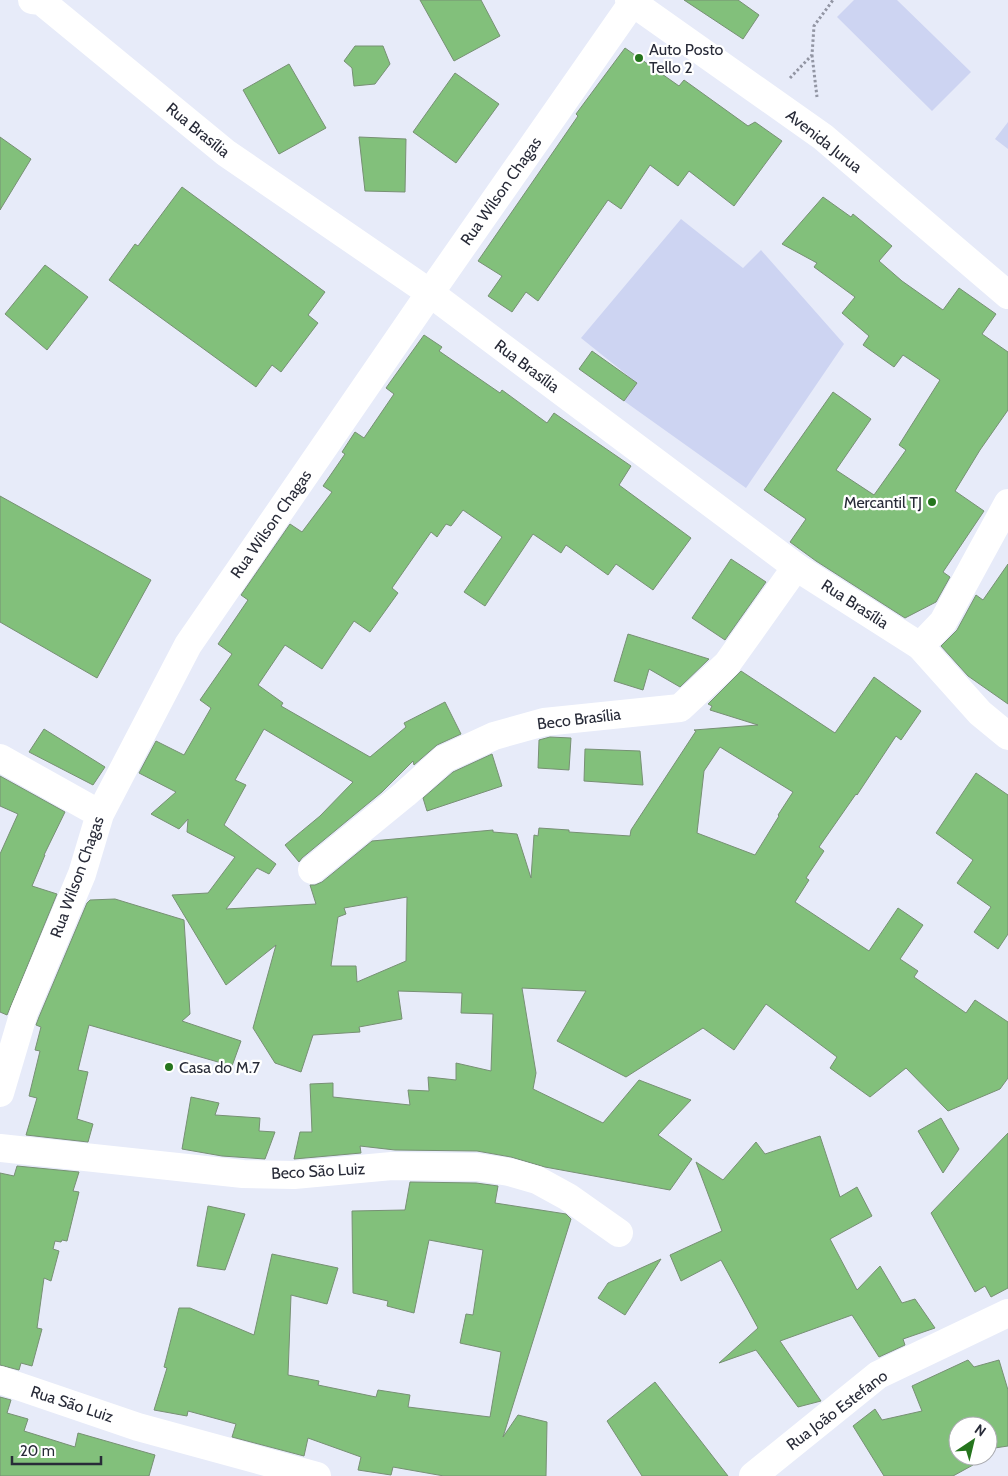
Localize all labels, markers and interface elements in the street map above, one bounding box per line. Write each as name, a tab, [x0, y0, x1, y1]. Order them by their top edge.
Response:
place label: Auto Posto Tello 2	[649, 40, 723, 77]
marker: Auto Posto Tello 2	[633, 52, 645, 64]
street label: Rua Brasília	[162, 99, 234, 162]
street label: Avenida Jurua	[782, 105, 866, 177]
street label: Rua Wilson Chagas	[457, 133, 546, 249]
street label: Rua Brasília	[491, 336, 563, 397]
street label: Rua Wilson Chagas	[227, 466, 316, 582]
place label: Mercantil TJ	[844, 493, 922, 512]
marker: Mercantil TJ	[926, 496, 938, 508]
street label: Rua Brasília	[818, 575, 892, 633]
street label: Beco Brasília	[536, 704, 622, 734]
street label: Rua Wilson Chagas	[46, 813, 108, 940]
place label: Casa do M.7	[179, 1058, 260, 1077]
marker: Casa do M.7	[163, 1061, 175, 1073]
street label: Beco São Luiz	[271, 1159, 366, 1183]
street label: Rua João Estefano	[783, 1366, 891, 1454]
street label: Rua São Luiz	[28, 1382, 116, 1426]
north arrow	[948, 1416, 998, 1466]
text: N	[971, 1420, 990, 1441]
scale bar	[12, 1434, 101, 1466]
text: 20 m	[20, 1442, 55, 1460]

